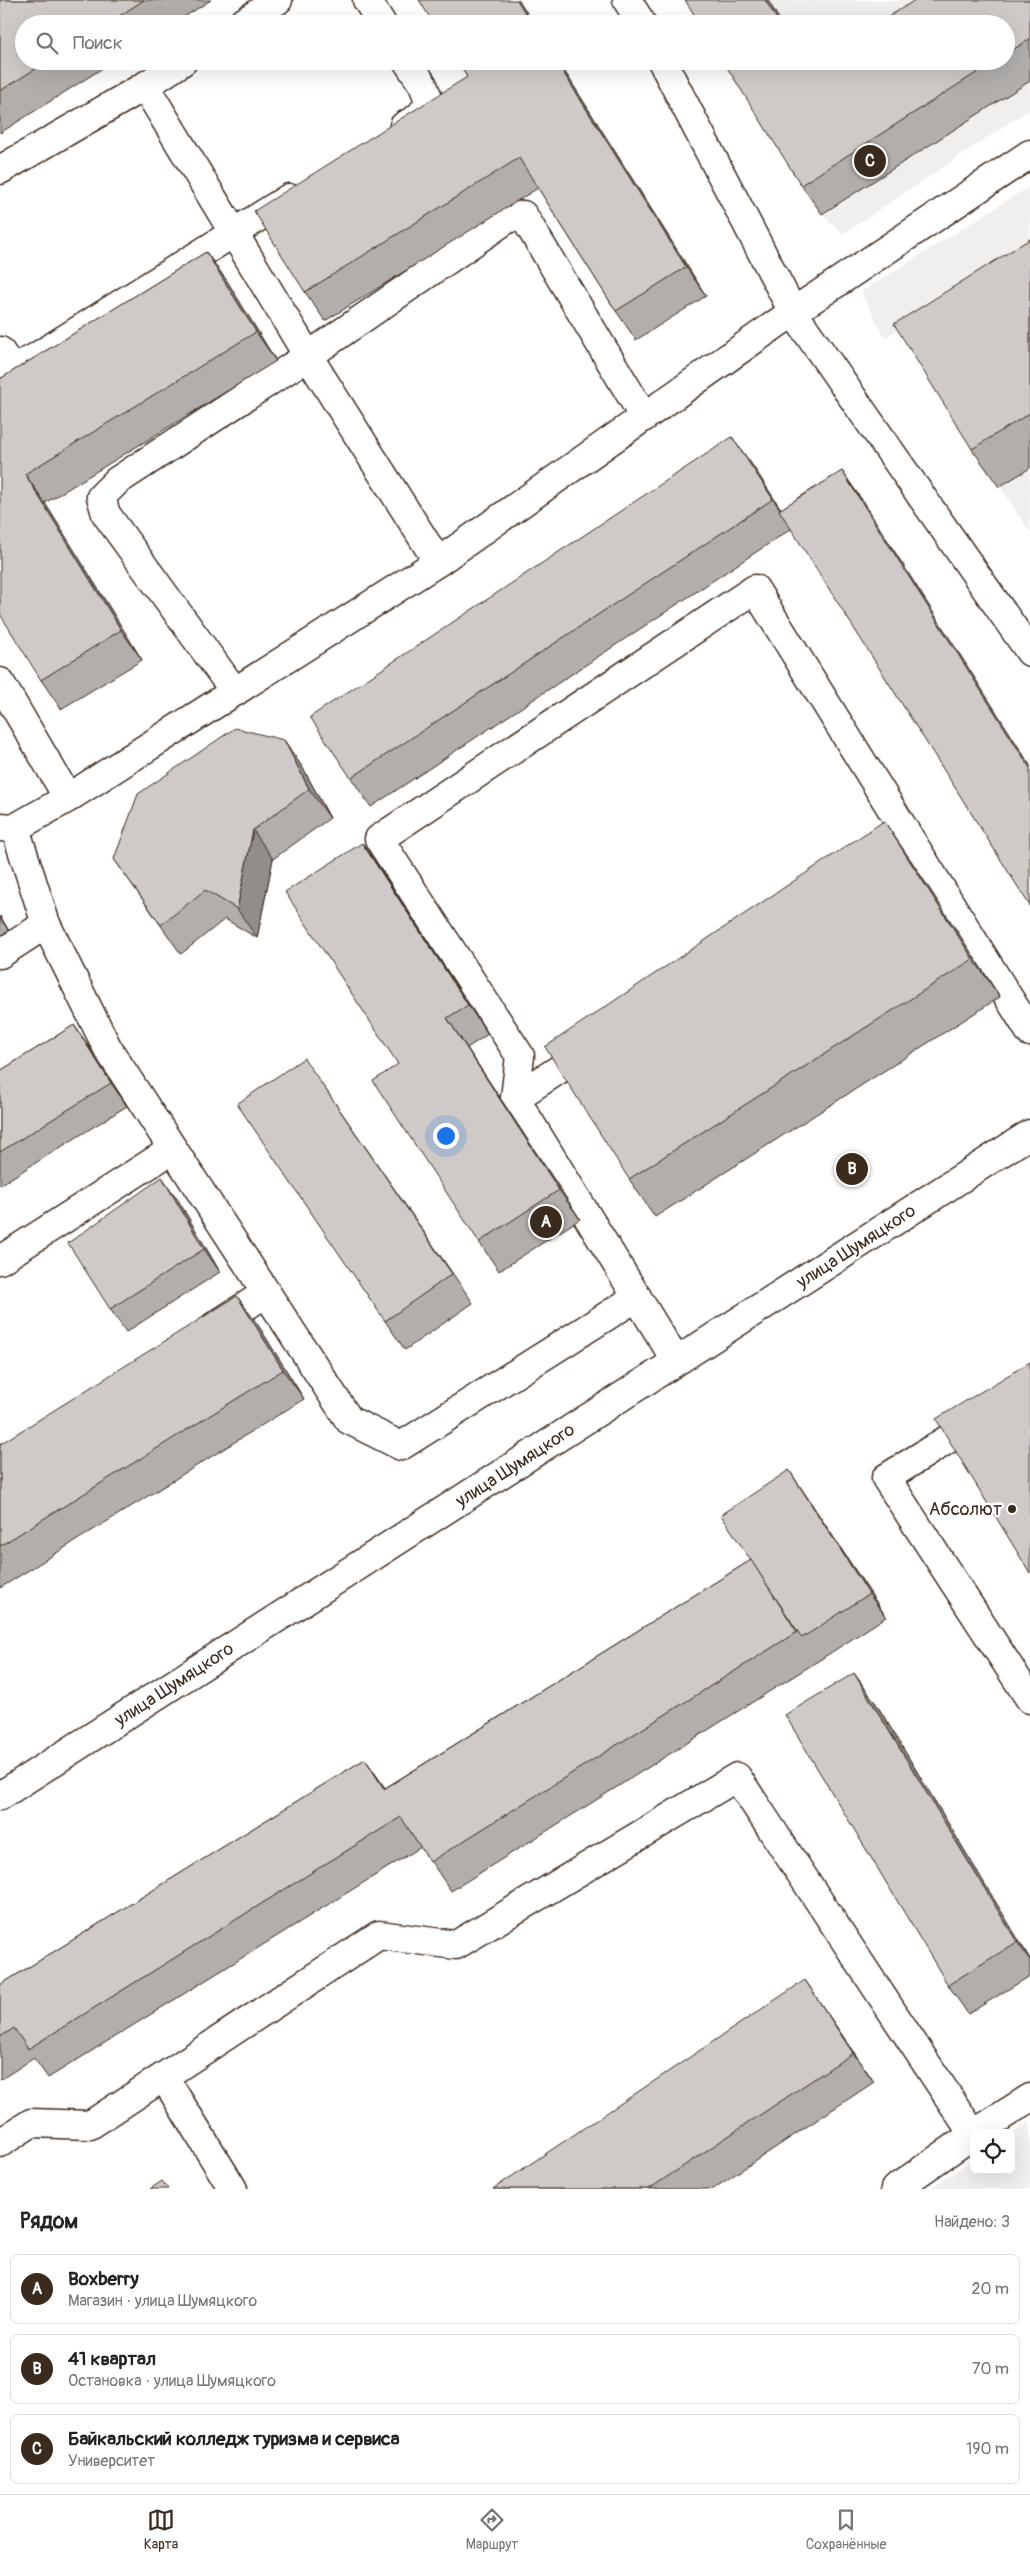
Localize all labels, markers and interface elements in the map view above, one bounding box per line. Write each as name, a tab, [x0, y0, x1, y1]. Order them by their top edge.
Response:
search box	[15, 15, 1015, 70]
icon: search	[33, 29, 61, 57]
text: Поиск	[73, 31, 123, 55]
pin: C	[854, 142, 886, 180]
your location	[433, 1123, 459, 1149]
pin: B	[836, 1150, 868, 1188]
street label: улица Шумяцкого	[792, 1199, 920, 1294]
pin: A	[530, 1203, 562, 1241]
street label: улица Шумяцкого	[451, 1418, 579, 1513]
place label: Абсолют	[929, 1498, 1002, 1521]
marker: Абсолют	[1006, 1503, 1018, 1515]
street label: улица Шумяцкого	[110, 1637, 238, 1732]
map controls	[970, 2129, 1015, 2174]
button: locate	[970, 2129, 1015, 2174]
text: Рядом	[20, 2208, 78, 2235]
text: Найдено: 3	[934, 2212, 1010, 2232]
text: Boxberry	[68, 2267, 139, 2291]
text: A	[32, 2279, 42, 2299]
text: 20 m	[971, 2279, 1009, 2299]
text: Магазин · улица Шумяцкого	[68, 2291, 257, 2311]
text: 41 квартал	[68, 2347, 156, 2371]
text: B	[32, 2359, 42, 2379]
text: 70 m	[972, 2359, 1009, 2379]
text: Остановка · улица Шумяцкого	[68, 2371, 276, 2391]
text: Байкальский колледж туризма и сервиса	[68, 2427, 399, 2451]
text: C	[32, 2439, 42, 2459]
text: 190 m	[966, 2439, 1009, 2459]
text: Университет	[68, 2451, 155, 2471]
tab: Карта	[144, 2506, 178, 2553]
tab: Маршрут	[466, 2506, 518, 2553]
tab: Сохранённые	[806, 2506, 886, 2553]

